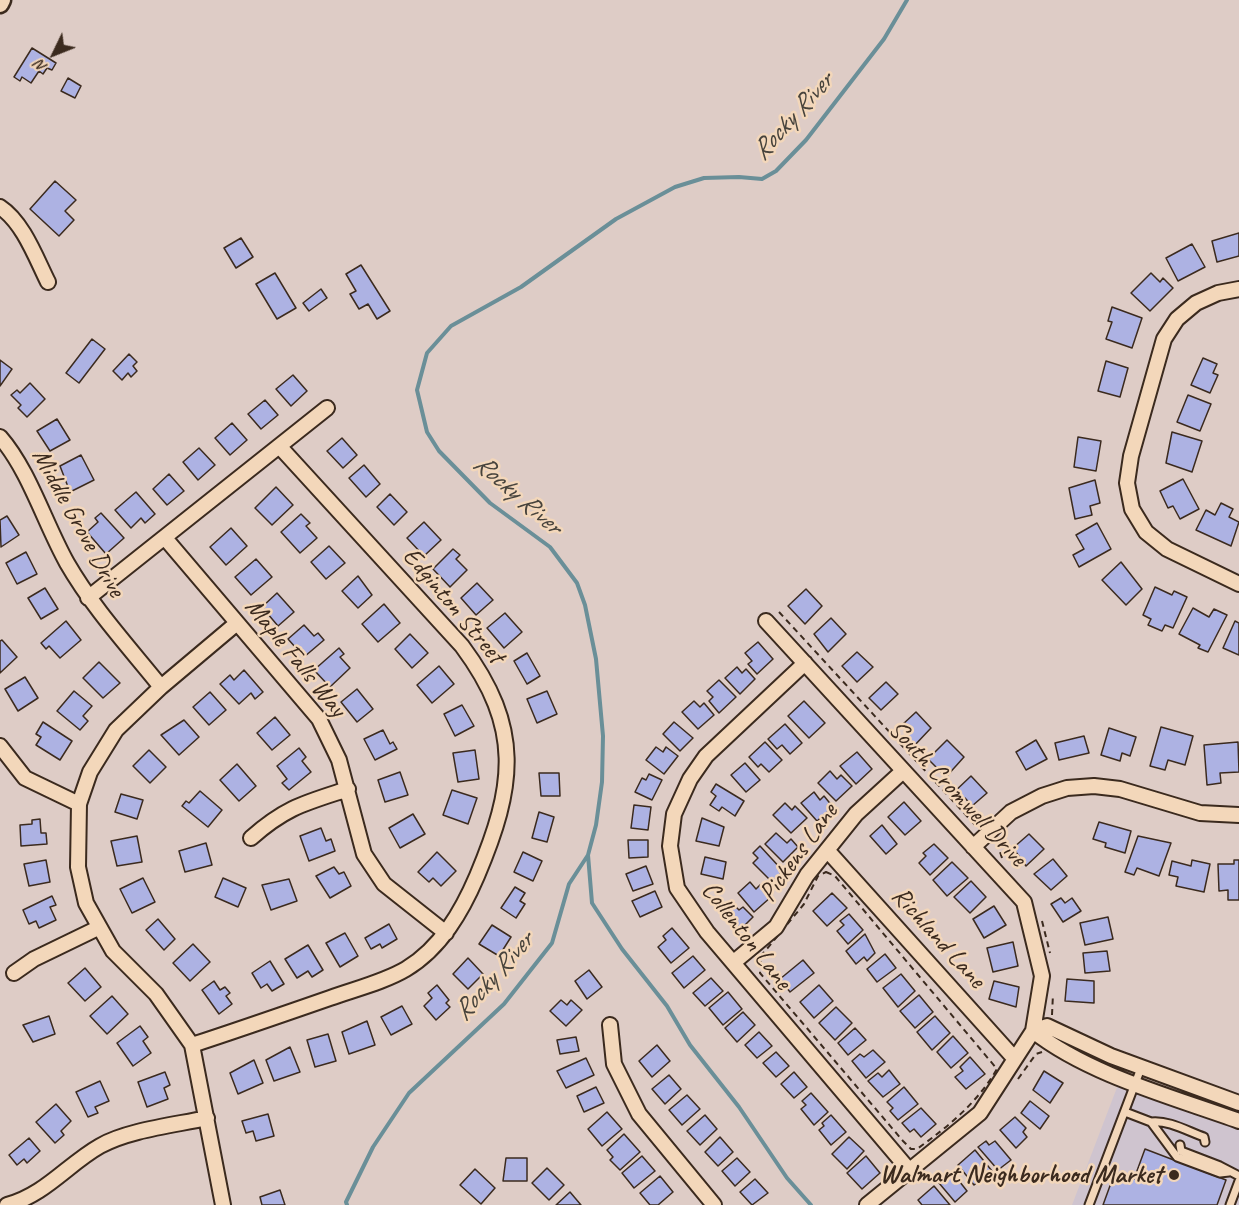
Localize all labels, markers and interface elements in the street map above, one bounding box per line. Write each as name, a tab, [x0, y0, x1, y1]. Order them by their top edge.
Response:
north arrow	[24, 24, 84, 84]
text: N	[30, 56, 52, 77]
water label: Rocky River	[745, 67, 841, 167]
street label: Middle Grove Drive	[24, 443, 132, 603]
water label: Rocky River	[466, 448, 568, 542]
street label: Edginton Street	[395, 542, 511, 670]
street label: Maple Falls Way	[238, 592, 352, 724]
street label: South Cromwell Drive	[881, 715, 1033, 873]
street label: Pickens Lane	[753, 798, 845, 908]
street label: Collenton Lane	[694, 876, 798, 996]
street label: Richland Lane	[884, 881, 992, 995]
water label: Rocky River	[447, 926, 541, 1028]
place label: Walmart Neighborhood Market	[880, 1159, 1162, 1191]
marker: Walmart Neighborhood Market	[1167, 1168, 1181, 1182]

